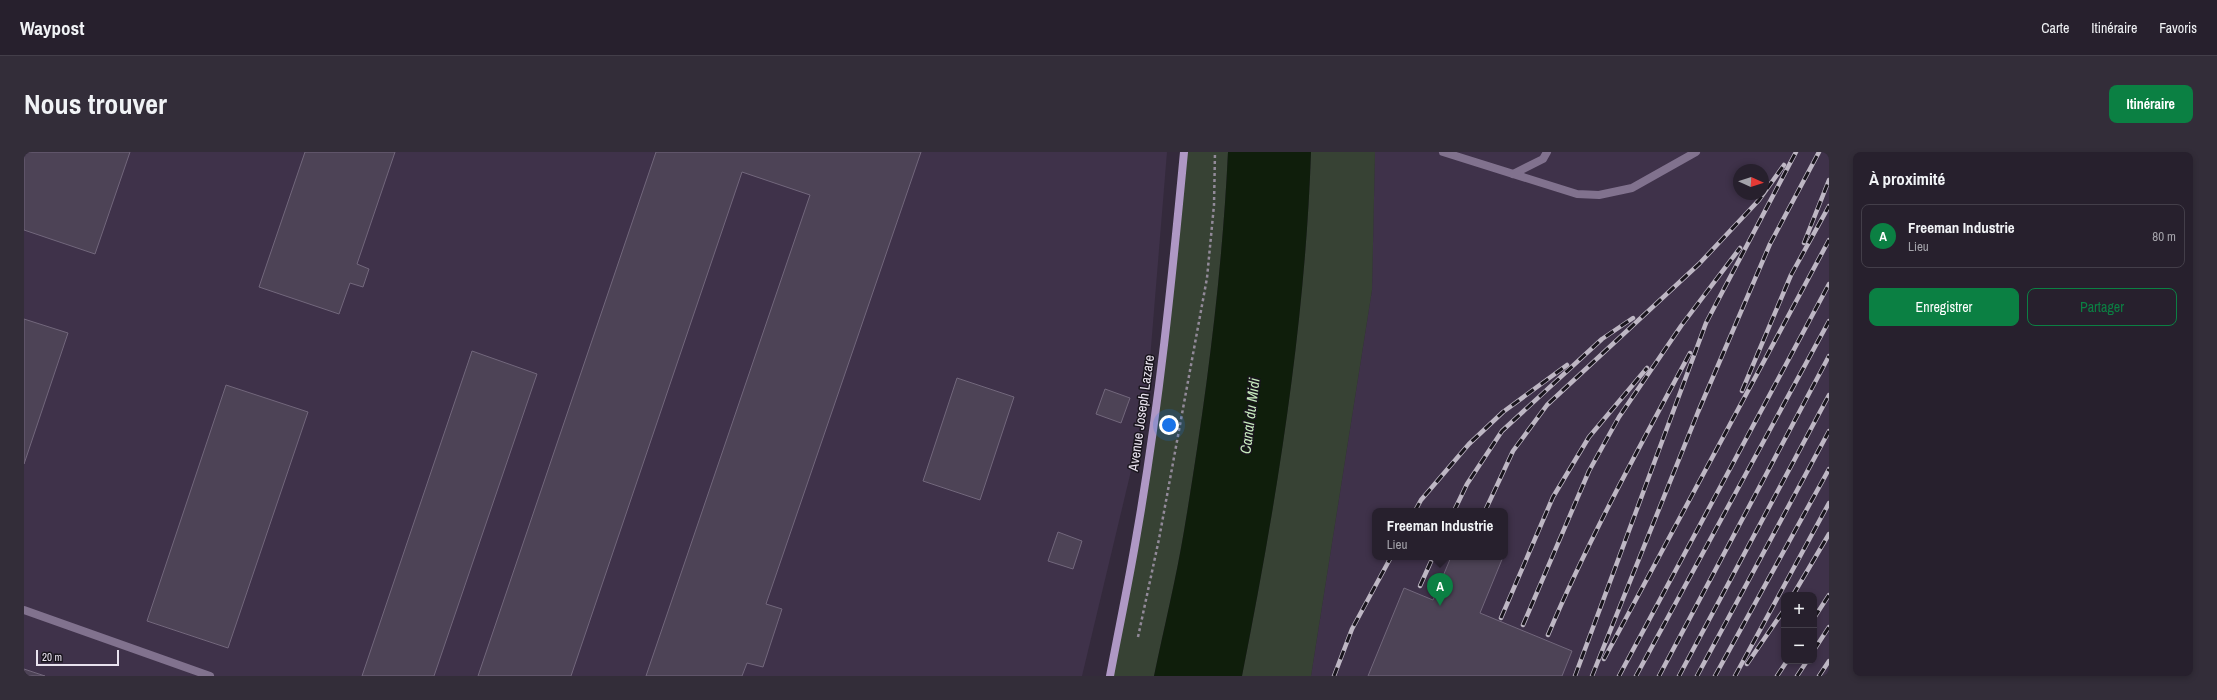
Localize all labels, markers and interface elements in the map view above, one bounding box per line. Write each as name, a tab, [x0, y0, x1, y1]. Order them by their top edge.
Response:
text: Waypost	[20, 15, 84, 41]
text: Carte	[2041, 19, 2069, 37]
text: Itinéraire	[2091, 19, 2137, 37]
text: Favoris	[2159, 19, 2197, 37]
text: Nous trouver	[24, 85, 167, 123]
button: Itinéraire	[2109, 85, 2193, 123]
north arrow	[1733, 164, 1769, 200]
text: À proximité	[1869, 167, 1945, 190]
text: Freeman Industrie	[1908, 217, 2015, 238]
text: A	[1879, 228, 1887, 245]
text: 80 m	[2152, 228, 2176, 245]
text: Lieu	[1908, 238, 1929, 255]
button: Enregistrer	[1869, 288, 2019, 326]
button: Partager	[2027, 288, 2177, 326]
street label: Avenue Joseph Lazare	[1124, 354, 1158, 473]
water label: Canal du Midi	[1234, 376, 1265, 455]
your location	[1159, 415, 1179, 435]
popup	[1372, 508, 1508, 560]
text: Freeman Industrie	[1387, 515, 1493, 536]
text: Lieu	[1387, 536, 1407, 553]
pin: A	[1427, 573, 1453, 606]
map controls	[1781, 592, 1817, 664]
button: +	[1781, 592, 1817, 628]
button: −	[1781, 628, 1817, 664]
scale bar	[36, 648, 119, 667]
text: 20 m	[42, 650, 62, 664]

